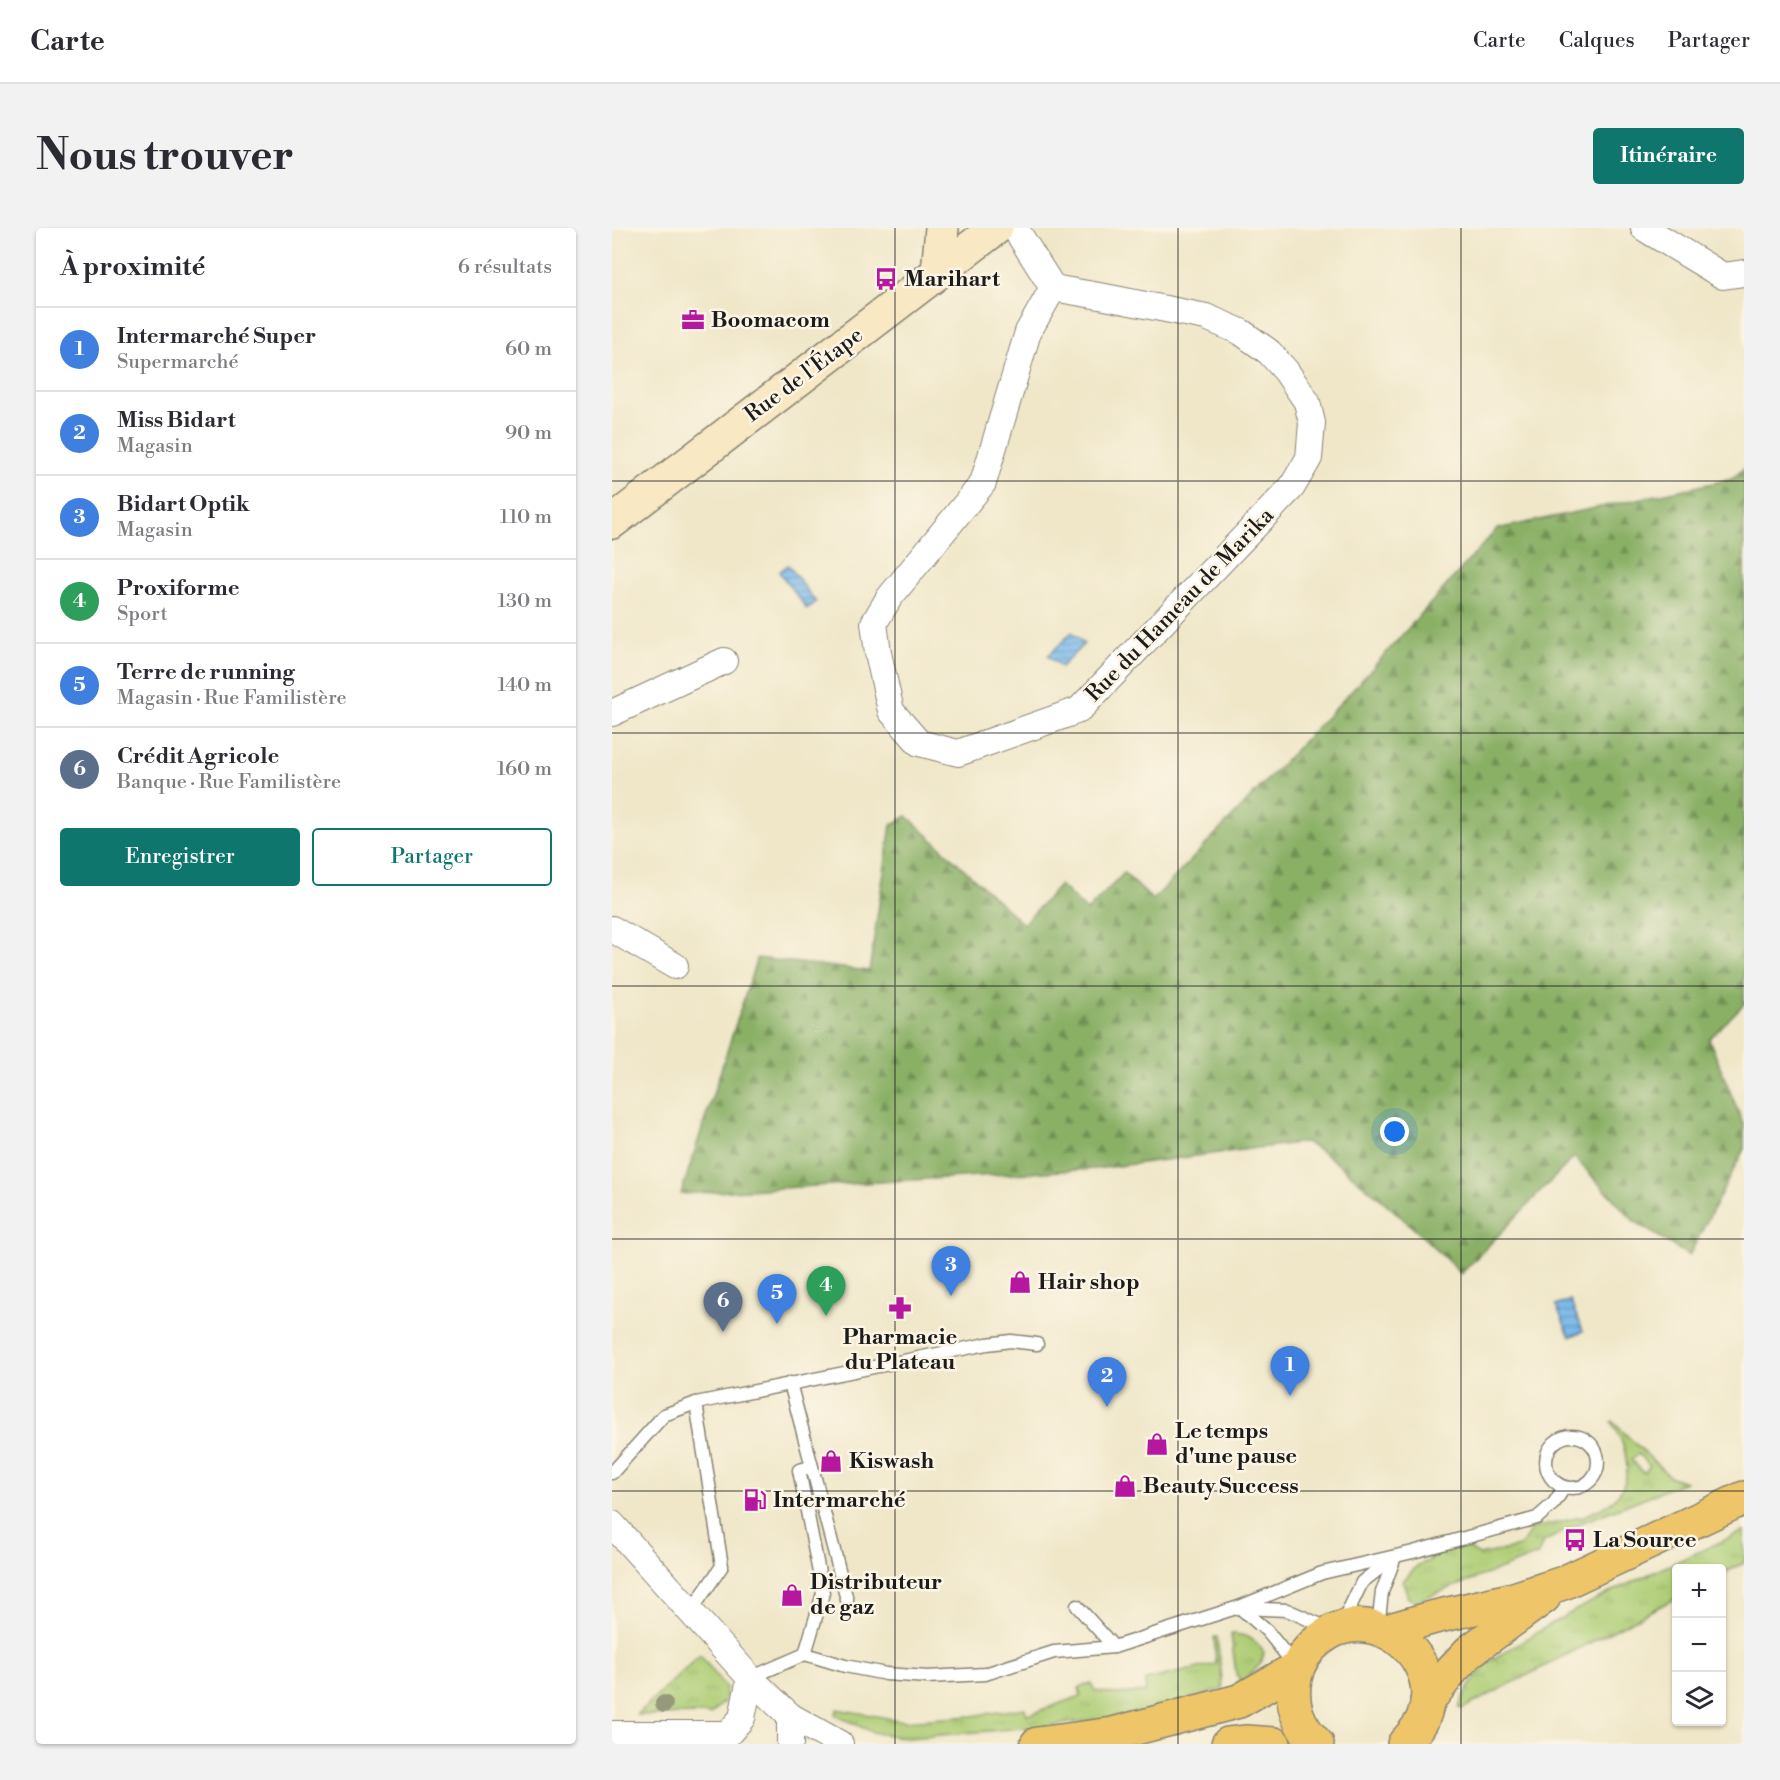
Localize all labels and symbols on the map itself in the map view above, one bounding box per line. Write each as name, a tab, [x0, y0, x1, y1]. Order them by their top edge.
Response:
bus stop icon: Marihart	[873, 266, 899, 292]
place label: Marihart	[904, 266, 1000, 293]
office icon: Boomacom	[680, 307, 706, 333]
place label: Boomacom	[711, 307, 830, 334]
street label: Rue de l'Étape	[739, 321, 869, 428]
street label: Rue du Hameau de Marika	[1080, 502, 1280, 708]
your location	[1380, 1117, 1409, 1146]
pin: 3	[932, 1246, 970, 1296]
pin: 4	[806, 1266, 846, 1316]
shop icon: Hair shop	[1007, 1269, 1033, 1295]
place label: Hair shop	[1038, 1269, 1140, 1296]
pin: 5	[758, 1274, 796, 1324]
pin: 6	[704, 1282, 742, 1332]
pharmacy icon: Pharmacie du Plateau	[887, 1295, 913, 1321]
place label: Pharmacie du Plateau	[843, 1324, 957, 1376]
pin: 1	[1270, 1346, 1310, 1396]
pin: 2	[1088, 1358, 1126, 1407]
place label: Le temps d'une pause	[1175, 1418, 1297, 1470]
shop icon: Le temps d'une pause	[1144, 1431, 1170, 1457]
shop icon: Kiswash	[818, 1448, 844, 1474]
place label: Kiswash	[849, 1448, 934, 1475]
shop icon: Beauty Success	[1112, 1473, 1138, 1499]
place label: Beauty Success	[1143, 1473, 1299, 1500]
fuel station icon: Intermarché	[742, 1487, 768, 1513]
place label: Intermarché	[773, 1487, 906, 1514]
bus stop icon: La Source	[1562, 1527, 1588, 1553]
place label: La Source	[1593, 1527, 1697, 1554]
place label: Distributeur de gaz	[810, 1569, 942, 1621]
shop icon: Distributeur de gaz	[779, 1582, 805, 1608]

